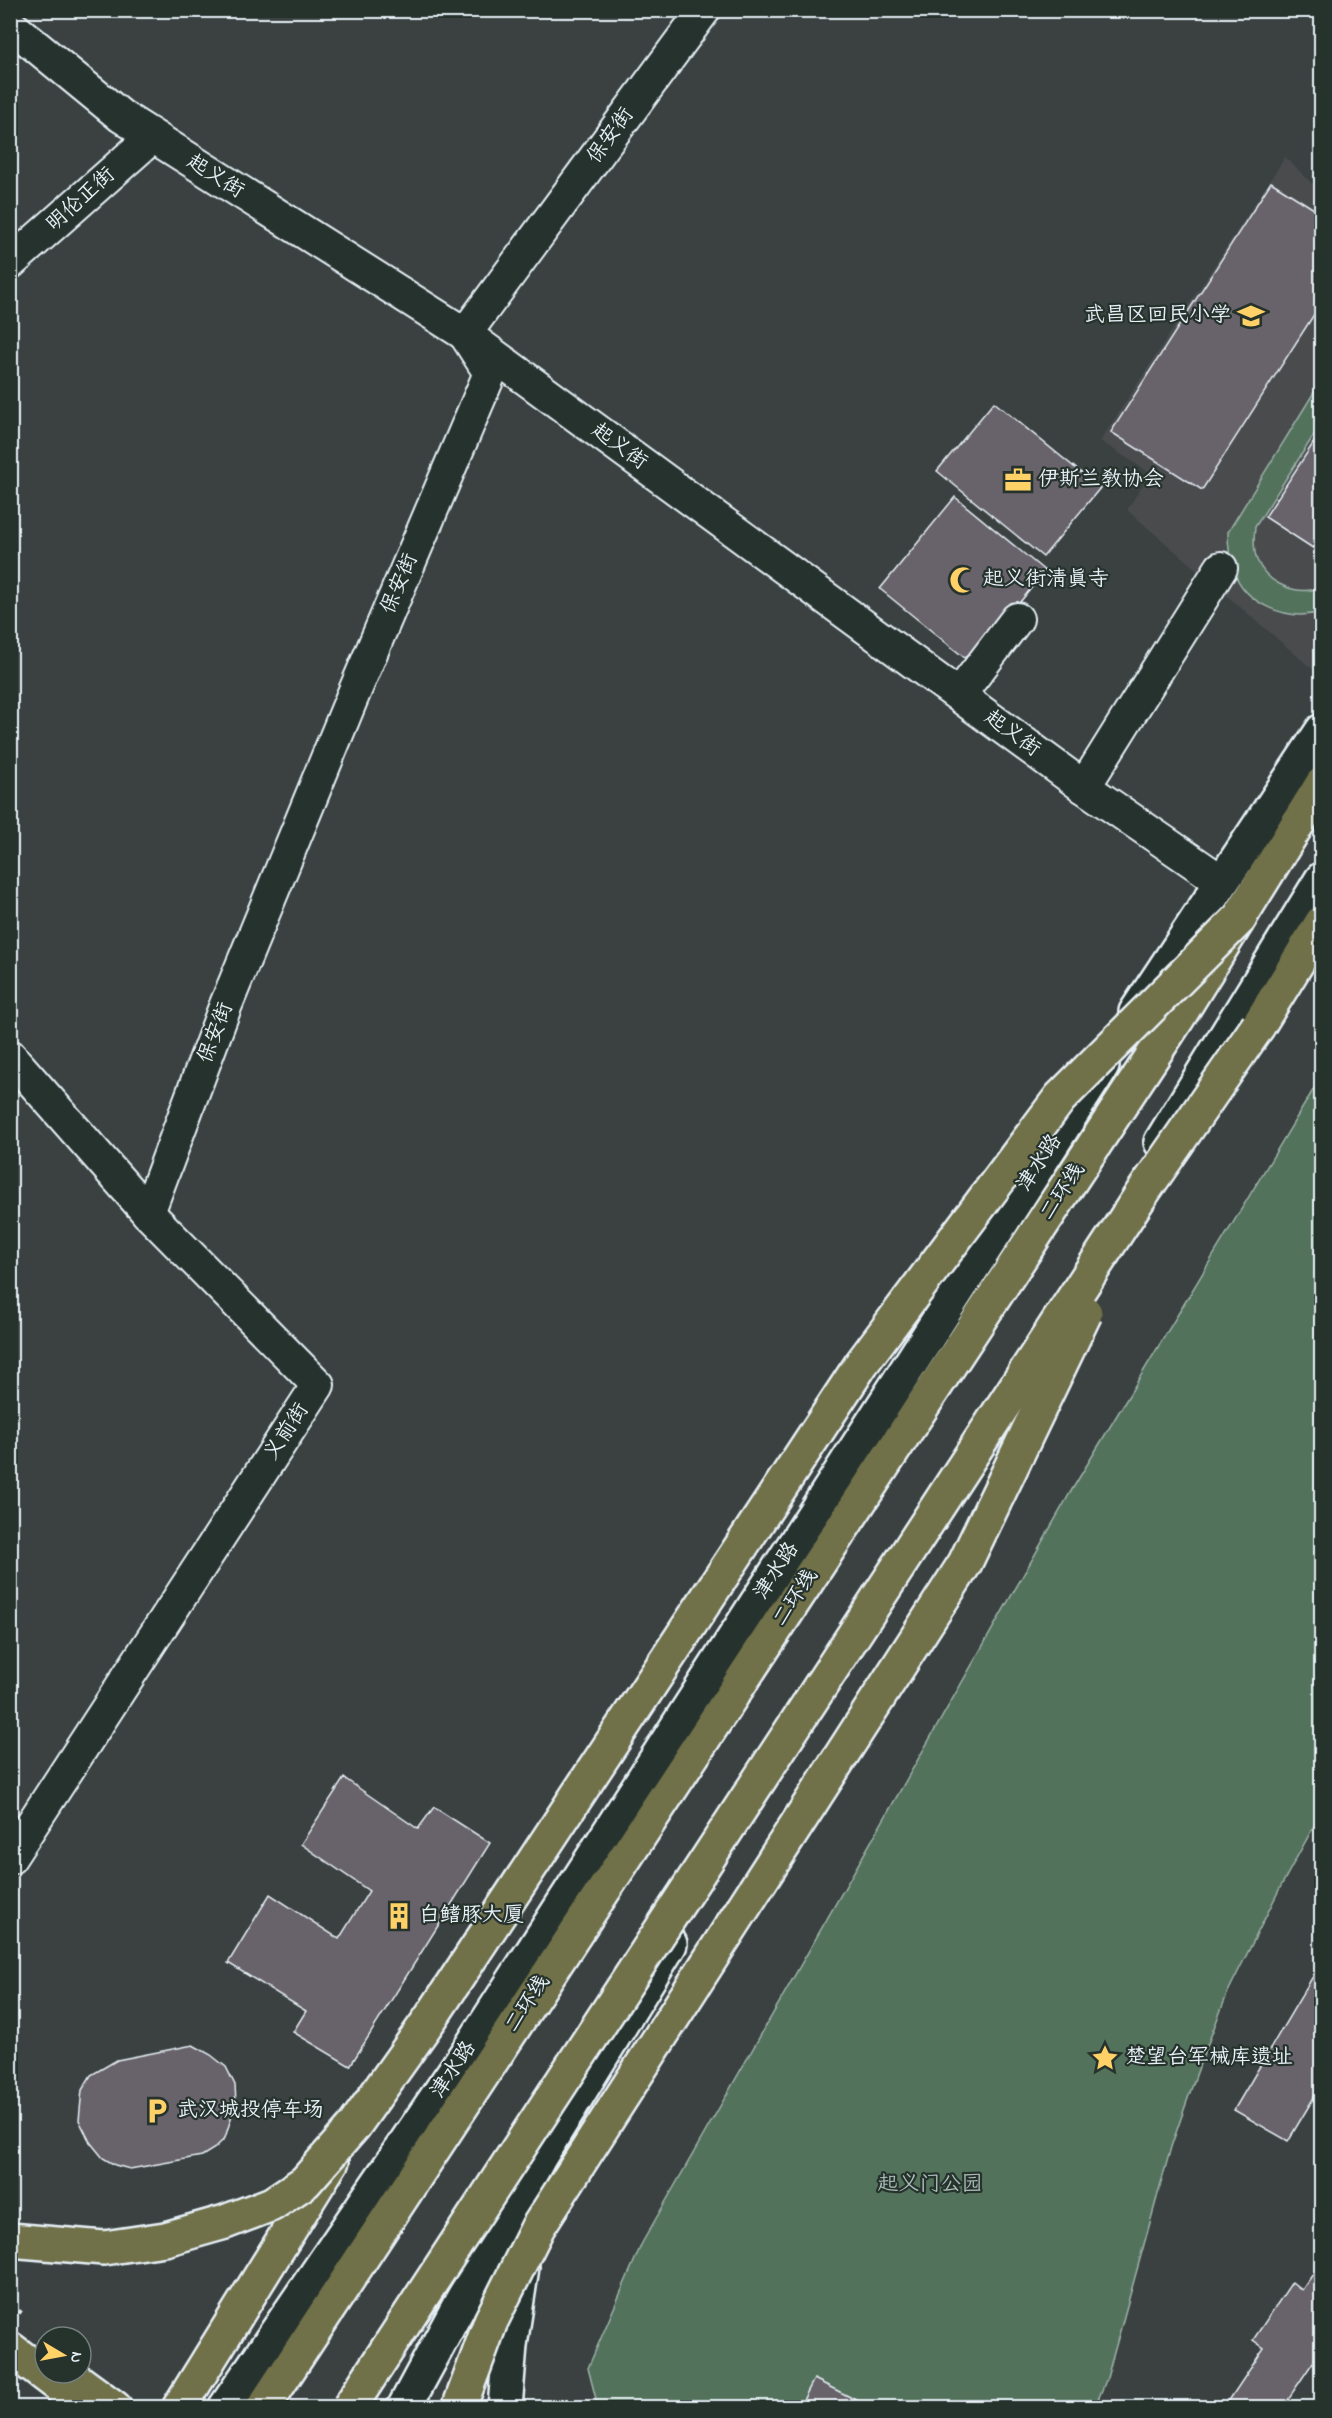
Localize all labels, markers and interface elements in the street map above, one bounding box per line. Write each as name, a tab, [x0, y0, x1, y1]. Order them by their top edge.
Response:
street label: 保安街	[580, 102, 642, 170]
street label: 起义街	[180, 148, 250, 206]
street label: 明伦正街	[40, 161, 122, 239]
place label: 武昌区回民小学	[1084, 301, 1231, 331]
school or university icon: 武昌区回民小学	[1236, 301, 1266, 331]
street label: 起义街	[585, 416, 653, 478]
office icon: 伊斯兰教协会	[1003, 465, 1033, 495]
place label: 伊斯兰教协会	[1038, 465, 1164, 495]
street label: 保安街	[374, 549, 426, 619]
mosque icon: 起义街清真寺	[948, 565, 978, 595]
place label: 起义街清真寺	[983, 565, 1109, 595]
street label: 起义街	[978, 703, 1046, 765]
street label: 保安街	[191, 998, 241, 1068]
street label: 津水路	[1010, 1128, 1070, 1198]
street label: 二环线	[1033, 1157, 1093, 1227]
street label: 义前街	[257, 1397, 317, 1467]
street label: 津水路	[747, 1536, 807, 1606]
street label: 二环线	[766, 1563, 826, 1633]
building icon: 白鳍豚大厦	[384, 1901, 414, 1931]
place label: 白鳍豚大厦	[419, 1901, 524, 1931]
street label: 二环线	[498, 1969, 558, 2039]
street label: 津水路	[424, 2035, 484, 2105]
place icon: 楚望台军械库遗址	[1090, 2043, 1120, 2073]
place label: 楚望台军械库遗址	[1125, 2043, 1293, 2073]
parking icon: 武汉城投停车场	[142, 2096, 172, 2126]
place label: 武汉城投停车场	[177, 2096, 324, 2126]
park label: 起义门公园	[878, 2170, 983, 2200]
north arrow	[33, 2325, 93, 2385]
text: N	[63, 2350, 89, 2365]

